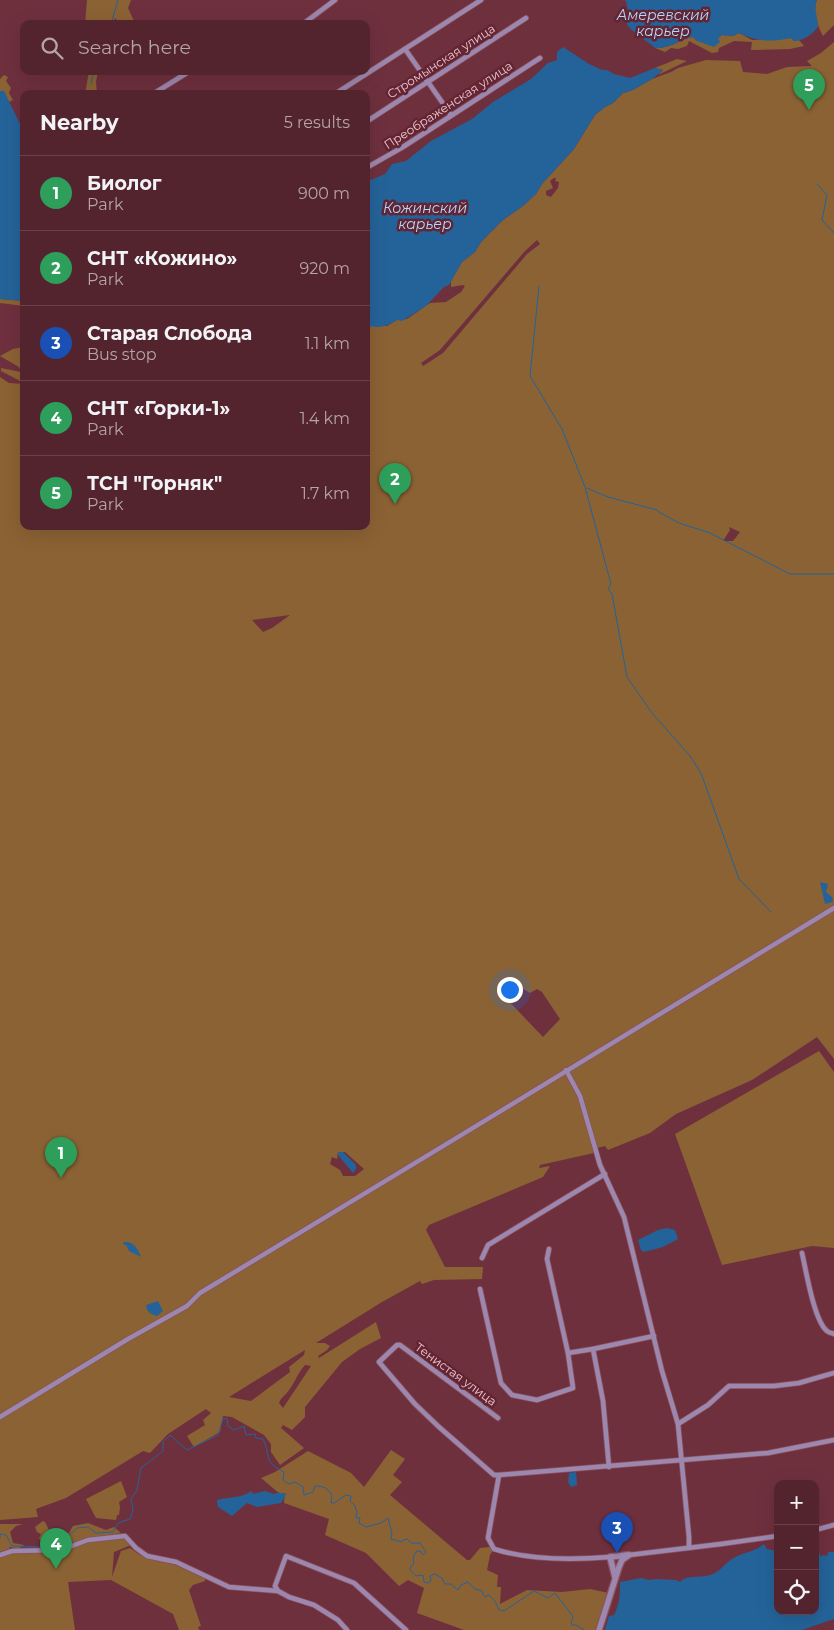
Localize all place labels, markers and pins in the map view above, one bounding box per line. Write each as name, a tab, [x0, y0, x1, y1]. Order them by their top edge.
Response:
pin: 5	[793, 69, 825, 110]
pin: 2	[379, 463, 411, 504]
pin: 1	[45, 1137, 77, 1178]
pin: 3	[601, 1512, 633, 1553]
pin: 4	[40, 1528, 72, 1569]

